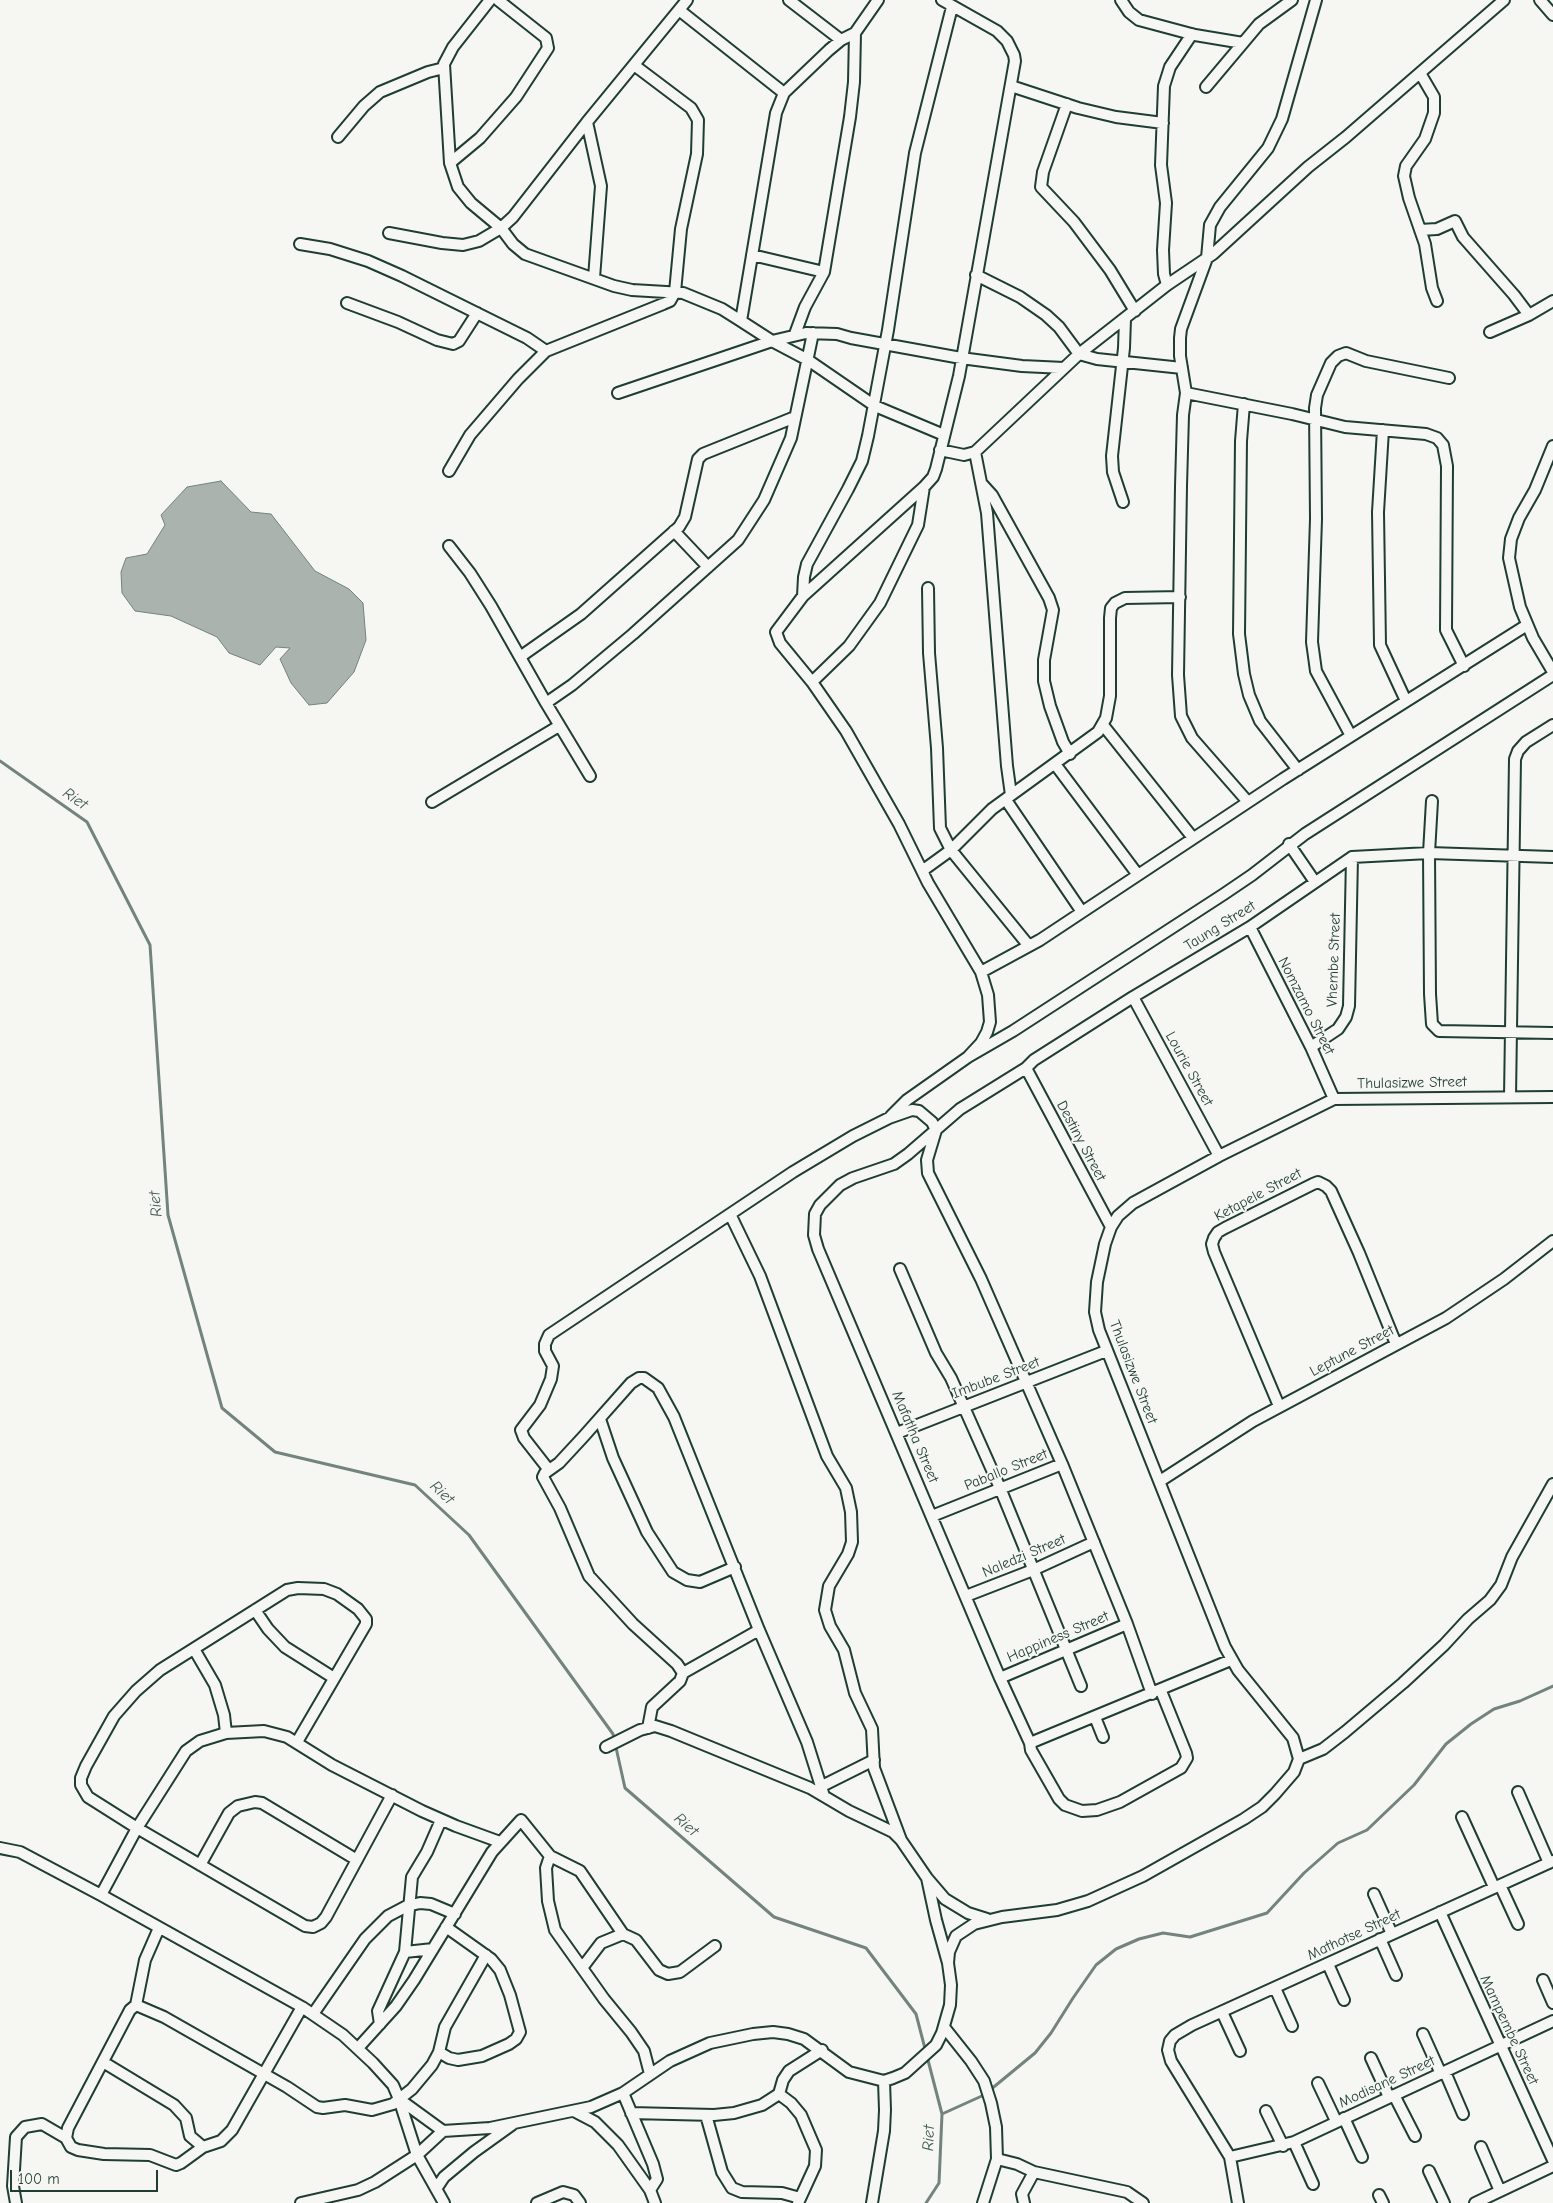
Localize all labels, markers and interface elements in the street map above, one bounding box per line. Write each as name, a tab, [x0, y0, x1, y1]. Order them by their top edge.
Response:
water label: Riet	[59, 784, 91, 814]
street label: Taung Street	[1181, 897, 1259, 955]
street label: Vhembe Street	[1323, 913, 1345, 1007]
street label: Nomzamo Street	[1274, 954, 1338, 1058]
street label: Lourie Street	[1161, 1029, 1217, 1109]
street label: Thulasizwe Street	[1357, 1073, 1467, 1093]
street label: Destiny Street	[1052, 1098, 1110, 1184]
street label: Ketapele Street	[1211, 1164, 1305, 1226]
water label: Riet	[145, 1190, 167, 1218]
street label: Thulasizwe Street	[1105, 1318, 1161, 1426]
street label: Leptune Street	[1307, 1321, 1397, 1381]
street label: Imbube Street	[950, 1353, 1042, 1403]
street label: Mafatlha Street	[888, 1388, 942, 1486]
street label: Paballo Street	[962, 1445, 1050, 1495]
water label: Riet	[426, 1477, 458, 1509]
street label: Naledzi Street	[980, 1530, 1068, 1582]
street label: Happiness Street	[1004, 1607, 1112, 1667]
water label: Riet	[670, 1809, 702, 1841]
street label: Mathotse Street	[1304, 1905, 1404, 1965]
street label: Mampembe Street	[1476, 1972, 1542, 2088]
street label: Modisane Street	[1336, 2052, 1438, 2112]
water label: Riet	[919, 2125, 939, 2151]
scale bar	[12, 2160, 160, 2192]
text: 100 m	[18, 2170, 60, 2188]

